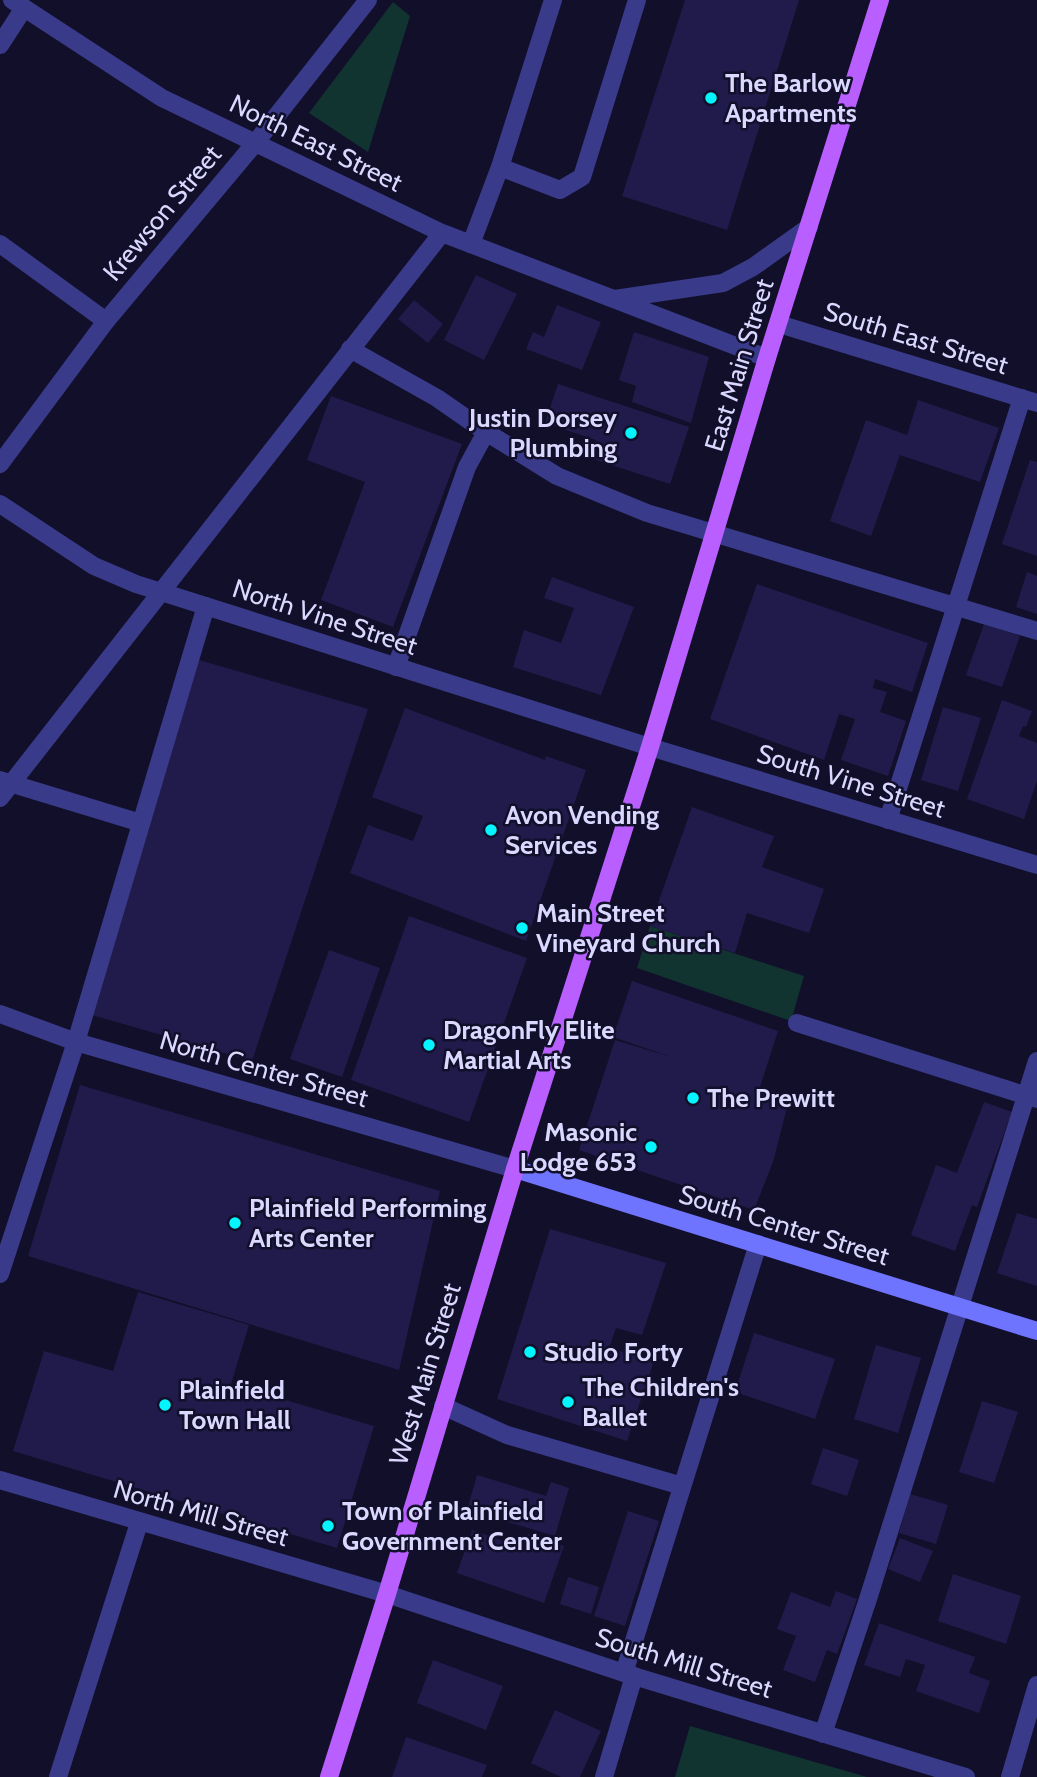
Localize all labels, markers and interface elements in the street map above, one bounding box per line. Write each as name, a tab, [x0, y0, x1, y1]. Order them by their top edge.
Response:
place label: The Barlow Apartments	[725, 67, 857, 129]
street label: North East Street	[224, 87, 408, 199]
marker: The Barlow Apartments	[703, 90, 719, 106]
street label: Krewson Street	[96, 139, 228, 287]
street label: East Main Street	[698, 275, 780, 455]
street label: South East Street	[820, 295, 1012, 381]
place label: Justin Dorsey Plumbing	[468, 402, 617, 464]
marker: Justin Dorsey Plumbing	[623, 425, 639, 441]
street label: North Vine Street	[229, 572, 422, 662]
street label: South Vine Street	[753, 737, 949, 825]
place label: Avon Vending Services	[505, 799, 659, 861]
marker: Avon Vending Services	[483, 822, 499, 838]
place label: Main Street Vineyard Church	[536, 897, 720, 959]
marker: Main Street Vineyard Church	[514, 920, 530, 936]
place label: DragonFly Elite Martial Arts	[443, 1014, 615, 1076]
street label: North Center Street	[156, 1024, 372, 1114]
marker: DragonFly Elite Martial Arts	[421, 1037, 437, 1053]
place label: The Prewitt	[707, 1082, 835, 1114]
marker: The Prewitt	[685, 1090, 701, 1106]
place label: Masonic Lodge 653	[520, 1116, 637, 1178]
marker: Masonic Lodge 653	[643, 1139, 659, 1155]
street label: South Center Street	[675, 1178, 893, 1272]
place label: Plainfield Performing Arts Center	[249, 1192, 486, 1254]
marker: Plainfield Performing Arts Center	[227, 1215, 243, 1231]
street label: West Main Street	[382, 1279, 468, 1469]
place label: Studio Forty	[544, 1336, 683, 1368]
marker: Studio Forty	[522, 1344, 538, 1360]
place label: The Children's Ballet	[582, 1371, 739, 1433]
place label: Plainfield Town Hall	[179, 1374, 291, 1436]
marker: The Children's Ballet	[560, 1394, 576, 1410]
marker: Plainfield Town Hall	[157, 1397, 173, 1413]
street label: North Mill Street	[110, 1473, 292, 1553]
place label: Town of Plainfield Government Center	[342, 1495, 562, 1557]
marker: Town of Plainfield Government Center	[320, 1518, 336, 1534]
street label: South Mill Street	[592, 1621, 776, 1705]

